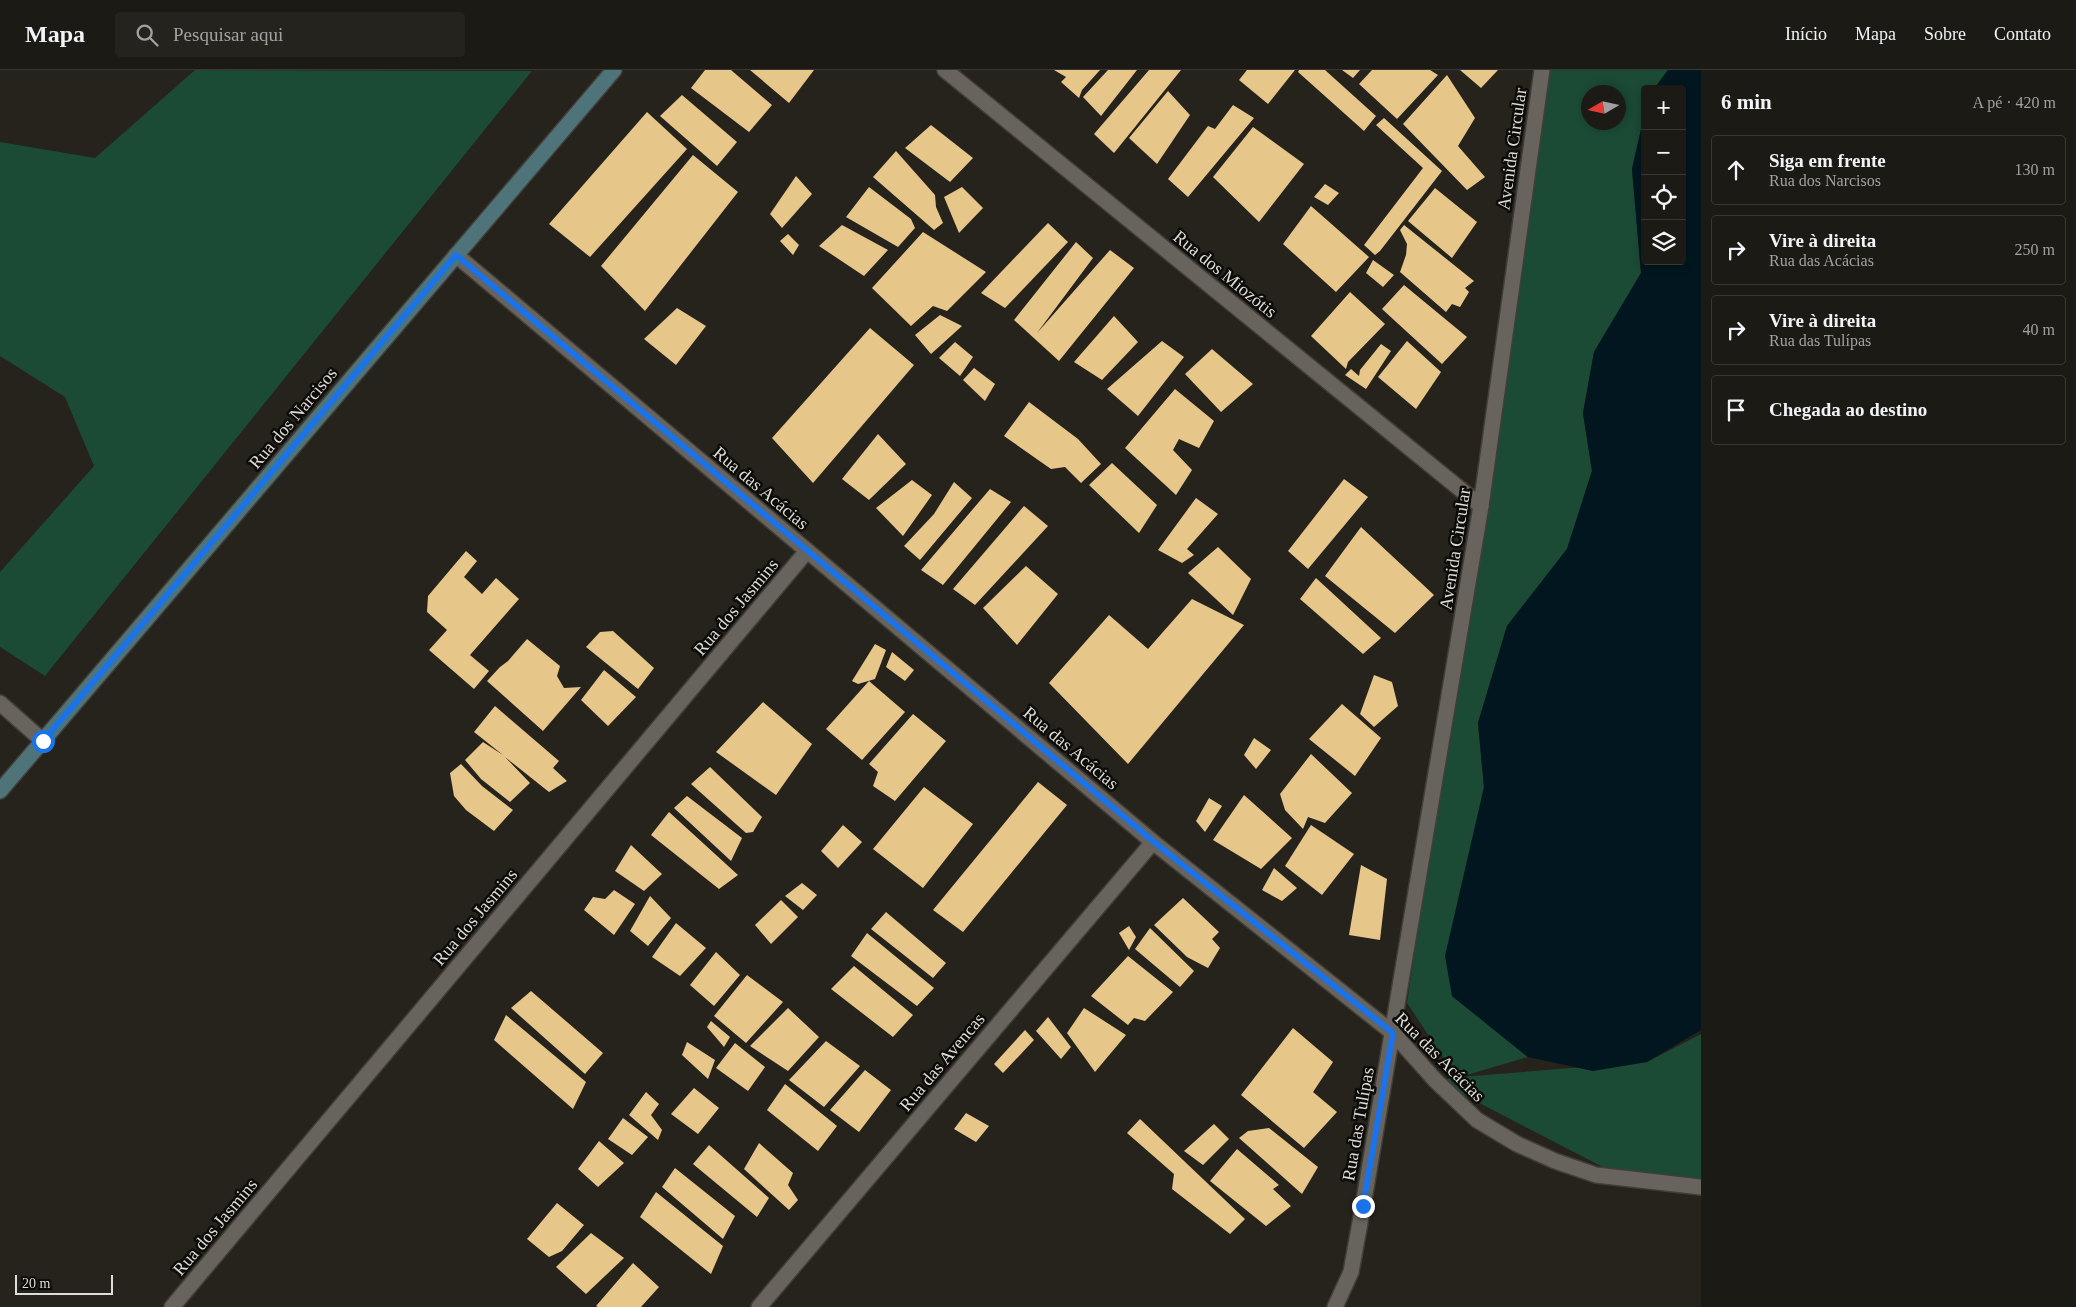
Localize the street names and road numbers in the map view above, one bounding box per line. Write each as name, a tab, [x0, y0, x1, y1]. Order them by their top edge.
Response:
street label: Avenida Circular	[1494, 87, 1530, 211]
street label: Rua dos Miozótis	[1169, 226, 1281, 322]
street label: Rua dos Narcisos	[245, 363, 341, 473]
street label: Rua das Acácias	[709, 442, 813, 534]
street label: Avenida Circular	[1435, 487, 1475, 611]
street label: Rua dos Jasmins	[690, 555, 782, 659]
street label: Rua das Acácias	[1019, 702, 1123, 794]
street label: Rua dos Jasmins	[429, 865, 521, 969]
street label: Rua das Acácias	[1391, 1008, 1489, 1106]
street label: Rua das Avencas	[895, 1009, 989, 1115]
street label: Rua das Tulípas	[1338, 1066, 1378, 1182]
street label: Rua dos Jasmins	[169, 1175, 261, 1279]

